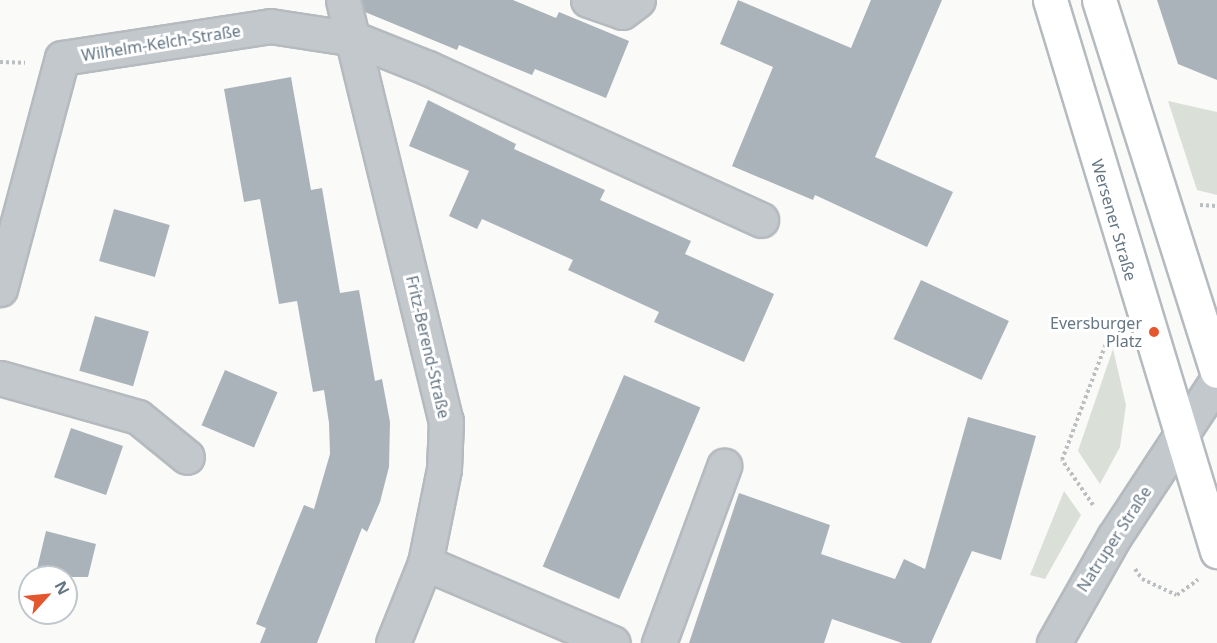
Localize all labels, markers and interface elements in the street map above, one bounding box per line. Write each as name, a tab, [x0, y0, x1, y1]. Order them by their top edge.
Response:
street label: Wilhelm-Kelch-Straße	[80, 21, 242, 65]
street label: Wersener Straße	[1087, 157, 1141, 283]
street label: Fritz-Berend-Straße	[402, 274, 454, 420]
place label: Eversburger Platz	[1050, 313, 1142, 351]
marker: Eversburger Platz	[1147, 325, 1161, 339]
street label: Natruper Straße	[1073, 483, 1155, 595]
north arrow	[18, 565, 78, 625]
text: N	[49, 577, 75, 599]

